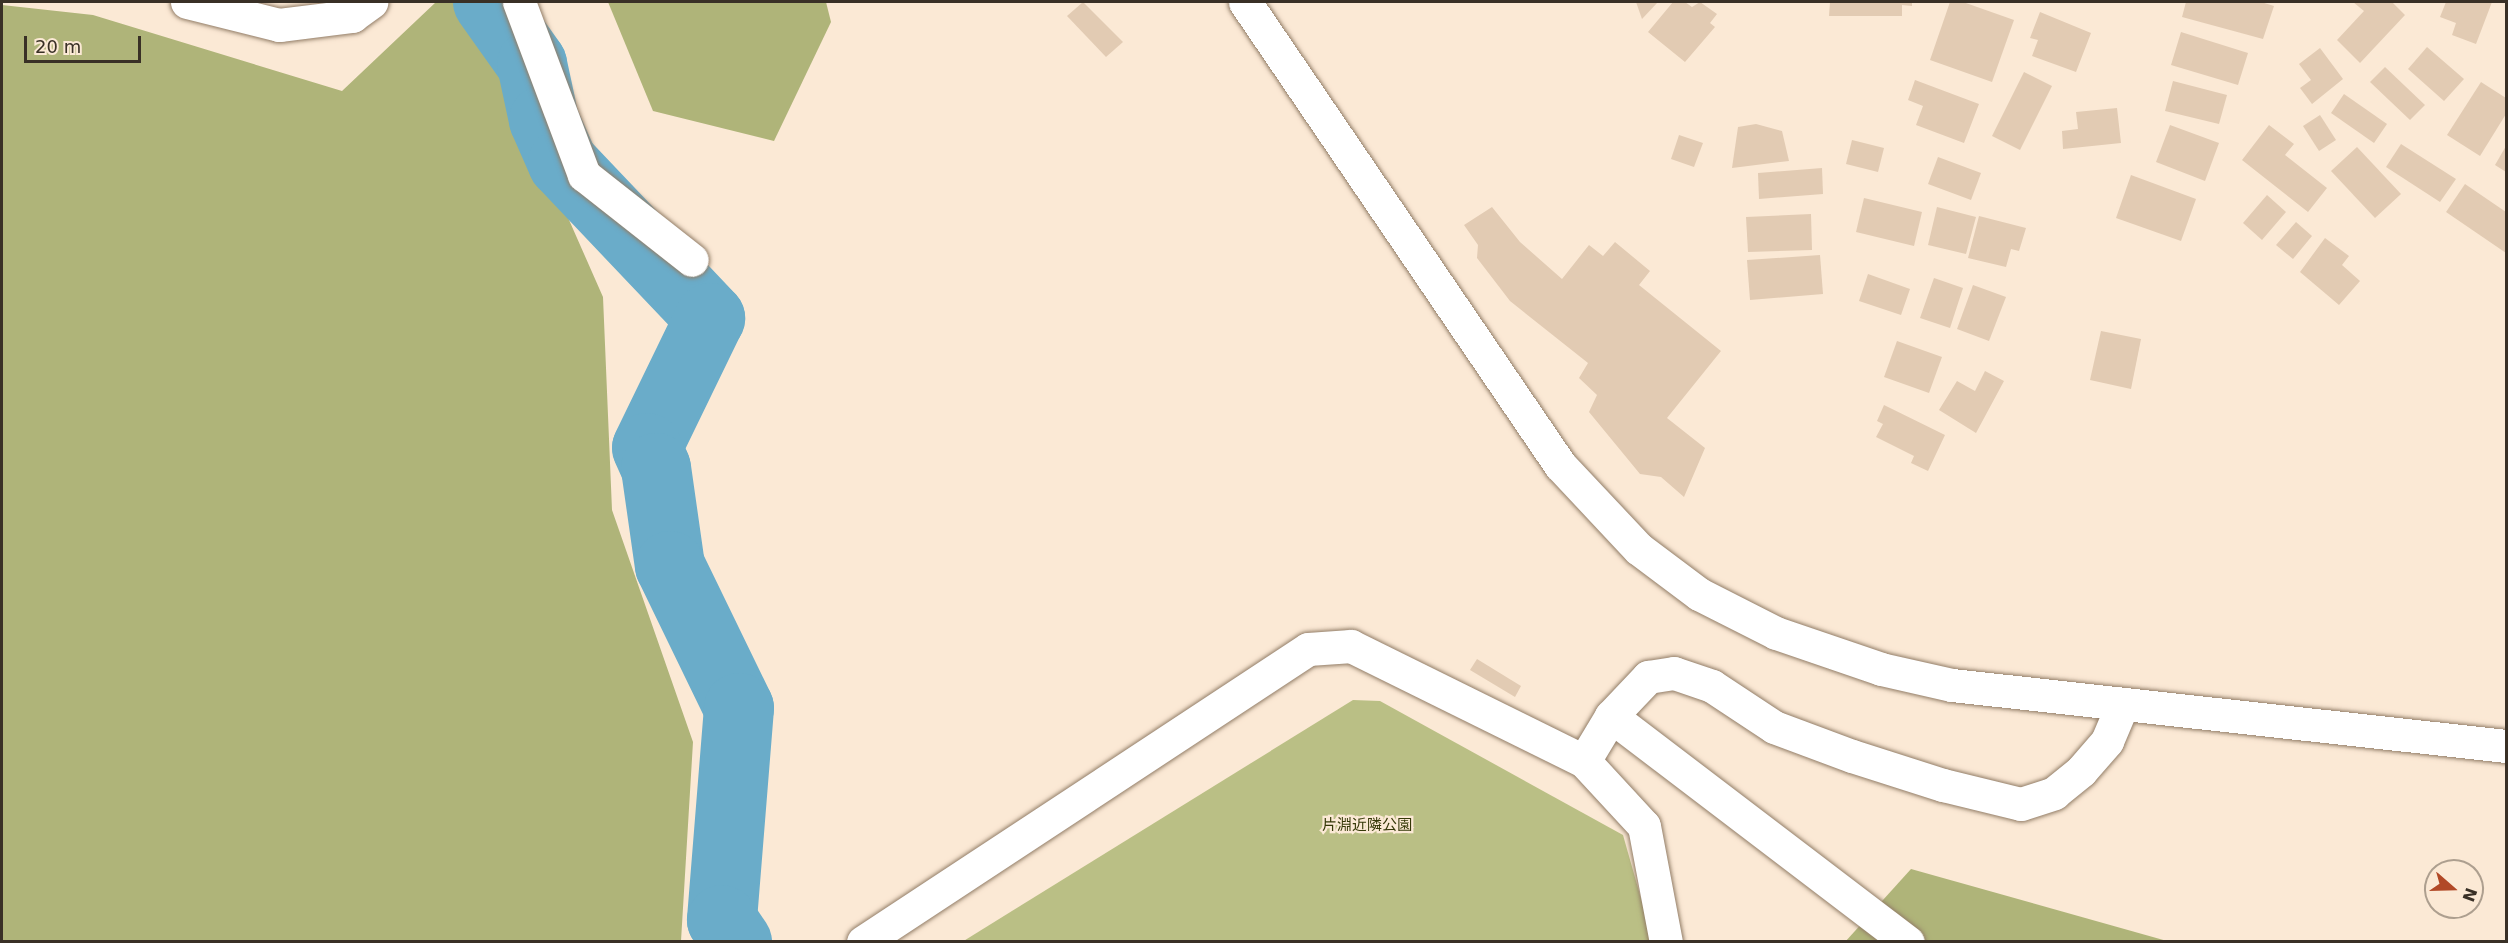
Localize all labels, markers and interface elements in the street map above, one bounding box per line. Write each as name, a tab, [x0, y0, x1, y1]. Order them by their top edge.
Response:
scale bar	[27, 24, 144, 62]
text: 20 m	[35, 36, 81, 57]
park label: 片淵近隣公園	[1322, 817, 1412, 835]
north arrow	[2424, 859, 2484, 919]
text: N	[2458, 885, 2481, 904]

